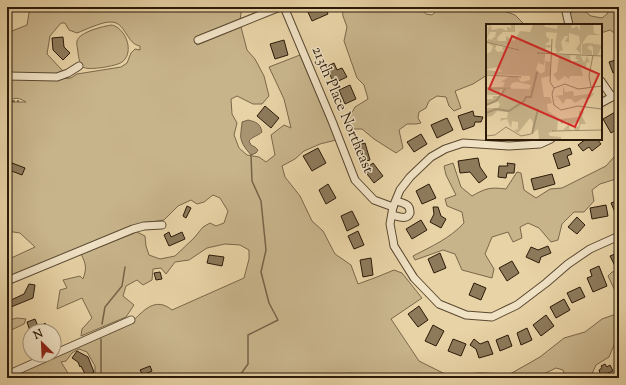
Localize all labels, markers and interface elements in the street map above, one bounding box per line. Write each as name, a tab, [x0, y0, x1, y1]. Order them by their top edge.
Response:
inset map	[486, 24, 602, 140]
street label: 213th Place Northeast	[306, 43, 378, 177]
north arrow	[22, 323, 62, 363]
text: N	[30, 326, 46, 344]

